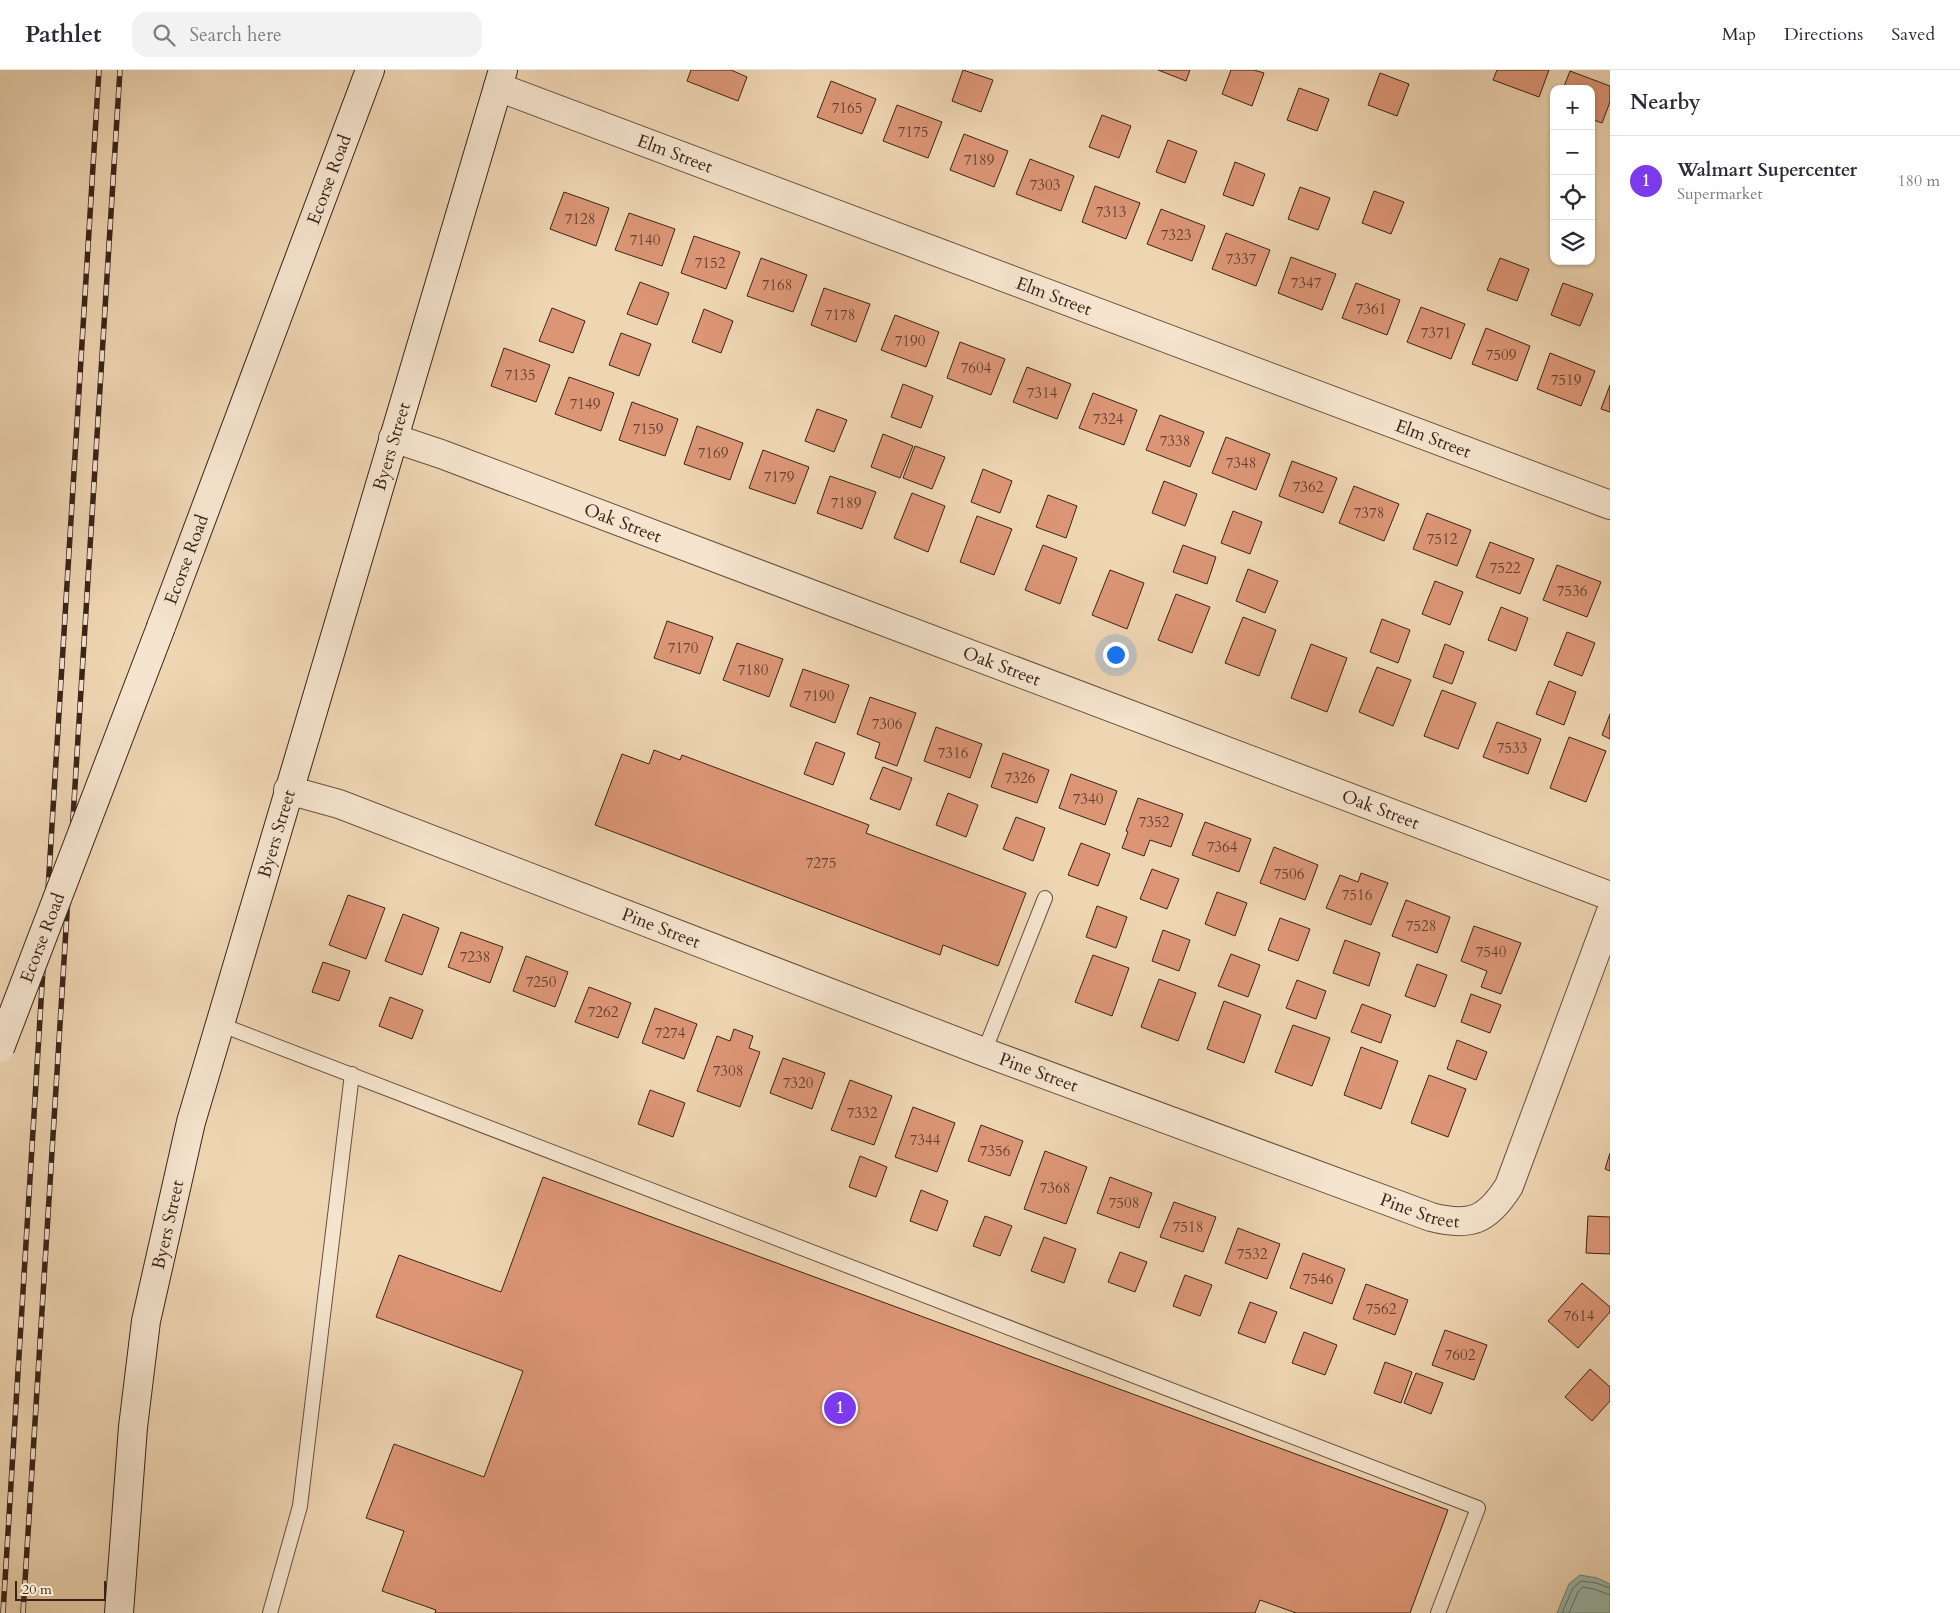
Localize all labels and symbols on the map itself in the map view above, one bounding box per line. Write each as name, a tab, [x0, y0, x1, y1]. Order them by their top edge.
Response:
house number: 7165	[832, 98, 862, 118]
house number: 7175	[898, 122, 928, 142]
street label: Elm Street	[633, 128, 716, 180]
street label: Ecorse Road	[301, 131, 358, 228]
house number: 7189	[964, 150, 995, 170]
house number: 7303	[1030, 175, 1060, 195]
house number: 7313	[1096, 202, 1126, 222]
house number: 7128	[565, 209, 595, 229]
house number: 7323	[1161, 225, 1191, 245]
house number: 7140	[630, 230, 661, 250]
house number: 7337	[1226, 249, 1257, 269]
house number: 7152	[695, 253, 726, 273]
street label: Elm Street	[1012, 271, 1096, 322]
house number: 7347	[1291, 273, 1322, 293]
house number: 7168	[762, 275, 792, 295]
house number: 7361	[1356, 299, 1386, 319]
house number: 7178	[825, 305, 855, 325]
house number: 7371	[1421, 323, 1451, 343]
house number: 7190	[895, 331, 926, 351]
house number: 7509	[1486, 345, 1517, 365]
house number: 7604	[961, 358, 992, 378]
house number: 7135	[505, 365, 535, 385]
house number: 7519	[1551, 370, 1582, 390]
house number: 7314	[1027, 383, 1058, 403]
house number: 7149	[570, 394, 601, 414]
street label: Byers Street	[367, 399, 417, 494]
house number: 7324	[1093, 409, 1124, 429]
street label: Elm Street	[1392, 413, 1475, 465]
house number: 7159	[633, 419, 664, 439]
house number: 7338	[1160, 431, 1190, 451]
house number: 7169	[698, 443, 729, 463]
house number: 7348	[1226, 453, 1256, 473]
house number: 7179	[764, 467, 795, 487]
house number: 7362	[1293, 477, 1324, 497]
house number: 7189	[831, 493, 862, 513]
street label: Oak Street	[580, 497, 665, 549]
house number: 7378	[1354, 503, 1384, 523]
street label: Ecorse Road	[158, 511, 215, 608]
house number: 7512	[1427, 529, 1458, 549]
house number: 7522	[1490, 558, 1521, 578]
house number: 7536	[1557, 581, 1588, 601]
house number: 7170	[668, 638, 699, 658]
street label: Oak Street	[959, 640, 1044, 693]
your location	[1103, 642, 1129, 668]
house number: 7180	[738, 660, 769, 680]
house number: 7190	[804, 686, 835, 706]
house number: 7306	[872, 714, 903, 734]
house number: 7533	[1497, 738, 1527, 758]
house number: 7316	[938, 743, 969, 763]
house number: 7326	[1005, 768, 1036, 788]
street label: Oak Street	[1338, 784, 1423, 836]
street label: Byers Street	[252, 787, 302, 881]
house number: 7340	[1073, 789, 1104, 809]
house number: 7352	[1139, 812, 1170, 832]
house number: 7364	[1207, 837, 1238, 857]
house number: 7275	[806, 853, 836, 873]
house number: 7506	[1274, 864, 1305, 884]
house number: 7516	[1342, 885, 1373, 905]
street label: Ecorse Road	[14, 889, 71, 986]
street label: Pine Street	[618, 902, 704, 955]
house number: 7528	[1406, 916, 1436, 936]
house number: 7540	[1476, 942, 1507, 962]
house number: 7238	[460, 947, 490, 967]
house number: 7250	[526, 972, 557, 992]
house number: 7262	[588, 1002, 619, 1022]
house number: 7274	[655, 1023, 686, 1043]
street label: Pine Street	[995, 1047, 1082, 1099]
house number: 7308	[713, 1061, 743, 1081]
house number: 7320	[783, 1073, 814, 1093]
house number: 7332	[847, 1103, 878, 1123]
house number: 7344	[910, 1130, 941, 1150]
house number: 7356	[980, 1141, 1011, 1161]
street label: Byers Street	[146, 1178, 191, 1272]
house number: 7368	[1040, 1178, 1070, 1198]
street label: Pine Street	[1376, 1187, 1460, 1234]
house number: 7508	[1109, 1193, 1139, 1213]
house number: 7518	[1173, 1217, 1203, 1237]
house number: 7532	[1237, 1244, 1268, 1264]
house number: 7546	[1303, 1269, 1334, 1289]
house number: 7562	[1366, 1299, 1397, 1319]
house number: 7614	[1564, 1306, 1595, 1326]
house number: 7602	[1445, 1345, 1476, 1365]
pin: 1	[824, 1389, 856, 1427]
scale bar	[15, 1578, 106, 1601]

